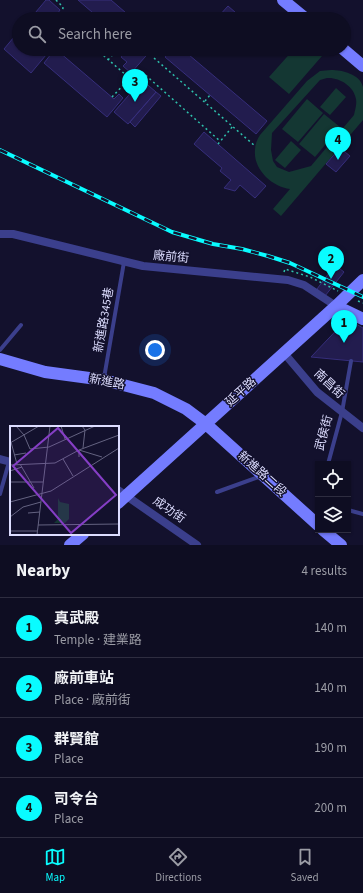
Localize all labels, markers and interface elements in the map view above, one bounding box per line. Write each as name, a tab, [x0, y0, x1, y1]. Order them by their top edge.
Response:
search box	[12, 12, 351, 56]
icon: search	[26, 23, 48, 45]
text: Search here	[58, 24, 132, 45]
pin: 3	[122, 69, 148, 102]
pin: 4	[325, 127, 351, 160]
pin: 2	[318, 246, 344, 279]
street label: 廠前街	[152, 247, 190, 267]
street label: 新進路345巷	[90, 286, 118, 354]
pin: 1	[331, 310, 357, 343]
your location	[145, 340, 165, 360]
street label: 南昌街	[310, 366, 348, 402]
street label: 新進路	[88, 370, 126, 394]
street label: 延平路	[222, 374, 260, 410]
street label: 武侯街	[311, 413, 337, 453]
inset map	[10, 426, 119, 535]
street label: 新進路二段	[234, 448, 290, 500]
map controls	[315, 461, 351, 533]
button: locate	[315, 461, 351, 497]
street label: 成功街	[149, 493, 189, 527]
button: layers	[315, 497, 351, 533]
text: Nearby	[16, 559, 70, 583]
text: 4 results	[302, 562, 347, 580]
text: 真武殿	[54, 608, 99, 629]
text: 1	[26, 619, 32, 637]
text: 140 m	[314, 619, 347, 637]
text: Temple · 建業路	[54, 631, 142, 649]
text: 廠前車站	[54, 668, 114, 689]
text: 2	[26, 679, 32, 697]
text: 140 m	[314, 679, 347, 697]
text: Place · 廠前街	[54, 691, 131, 709]
text: 群賢館	[54, 729, 99, 750]
text: 3	[26, 739, 32, 757]
text: 190 m	[314, 739, 347, 757]
text: Place	[54, 750, 83, 768]
text: 司令台	[54, 789, 99, 810]
text: 4	[26, 799, 32, 817]
text: 200 m	[314, 799, 347, 817]
text: Place	[54, 810, 83, 828]
tab: Map	[44, 846, 66, 885]
tab: Directions	[155, 846, 202, 885]
tab: Saved	[291, 846, 319, 885]

